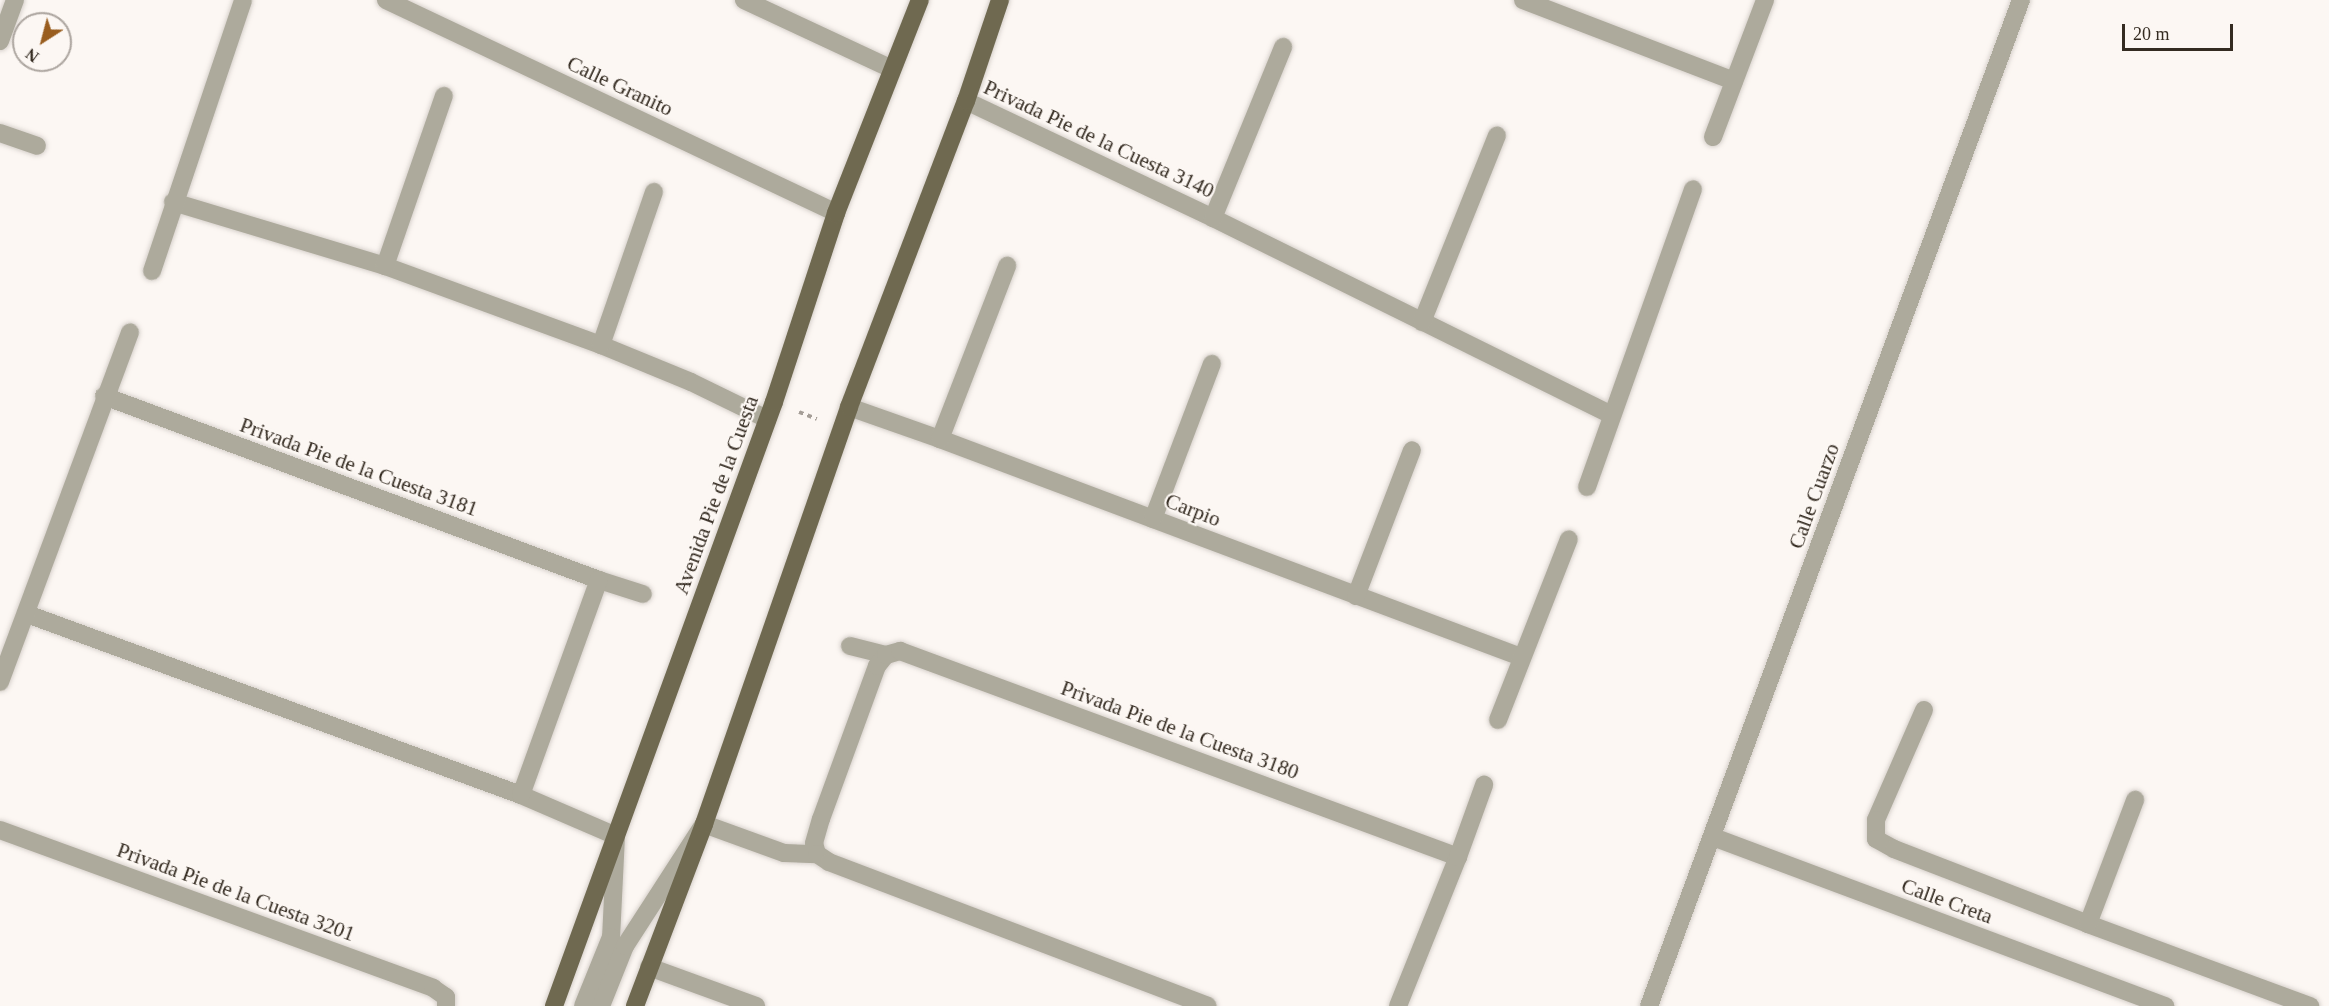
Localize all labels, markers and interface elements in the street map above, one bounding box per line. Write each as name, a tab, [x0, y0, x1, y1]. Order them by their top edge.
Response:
north arrow	[12, 12, 72, 72]
scale bar	[2125, 12, 2236, 50]
text: 20 m	[2133, 24, 2170, 44]
text: N	[23, 45, 42, 66]
street label: Calle Granito	[563, 51, 677, 121]
street label: Privada Pie de la Cuesta 3140	[980, 74, 1218, 204]
street label: Avenida Pie de la Cuesta	[668, 392, 764, 598]
street label: Privada Pie de la Cuesta 3181	[237, 412, 481, 522]
street label: Calle Cuarzo	[1783, 440, 1845, 552]
street label: Carpio	[1162, 488, 1224, 532]
street label: Privada Pie de la Cuesta 3180	[1058, 675, 1302, 785]
street label: Privada Pie de la Cuesta 3201	[114, 837, 358, 947]
street label: Calle Creta	[1898, 873, 1996, 929]

